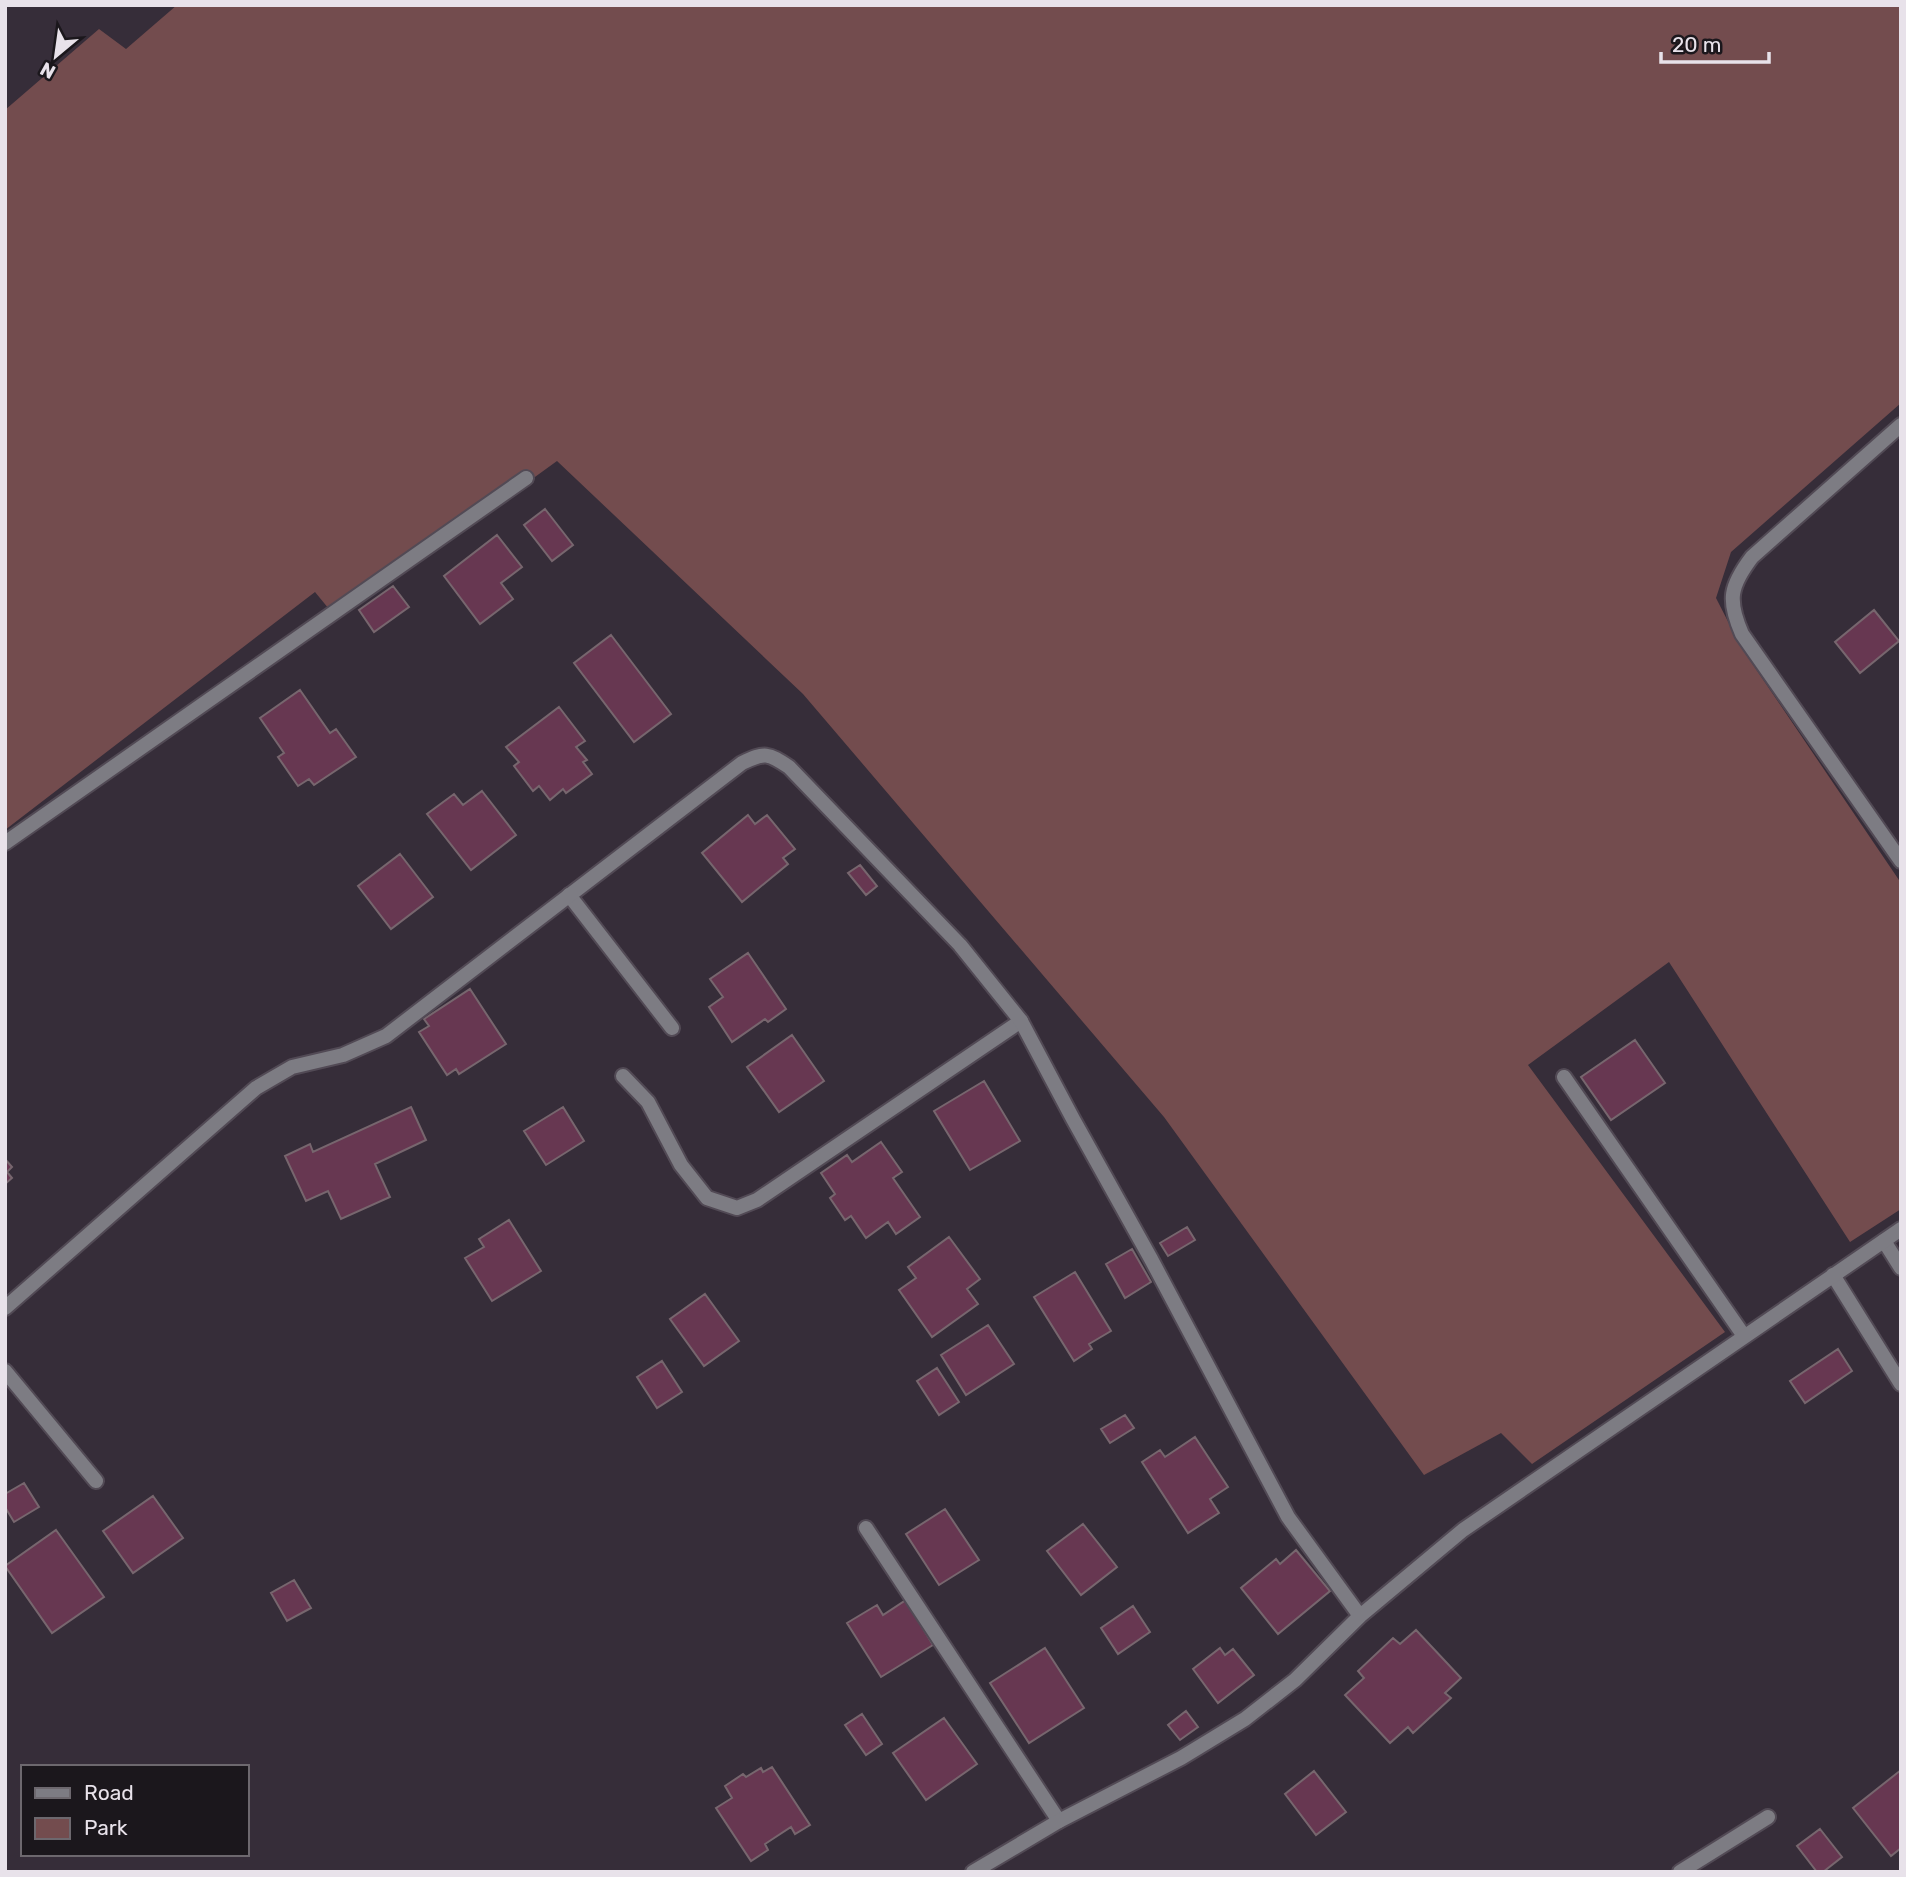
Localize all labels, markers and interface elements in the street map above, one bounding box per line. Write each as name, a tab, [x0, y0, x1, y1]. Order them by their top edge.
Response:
north arrow	[21, 21, 91, 91]
scale bar	[1661, 21, 1770, 65]
text: 20 m	[1672, 32, 1721, 57]
text: N	[36, 57, 60, 84]
legend	[21, 1765, 248, 1856]
text: Road	[84, 1780, 134, 1805]
text: Park	[84, 1815, 128, 1840]

